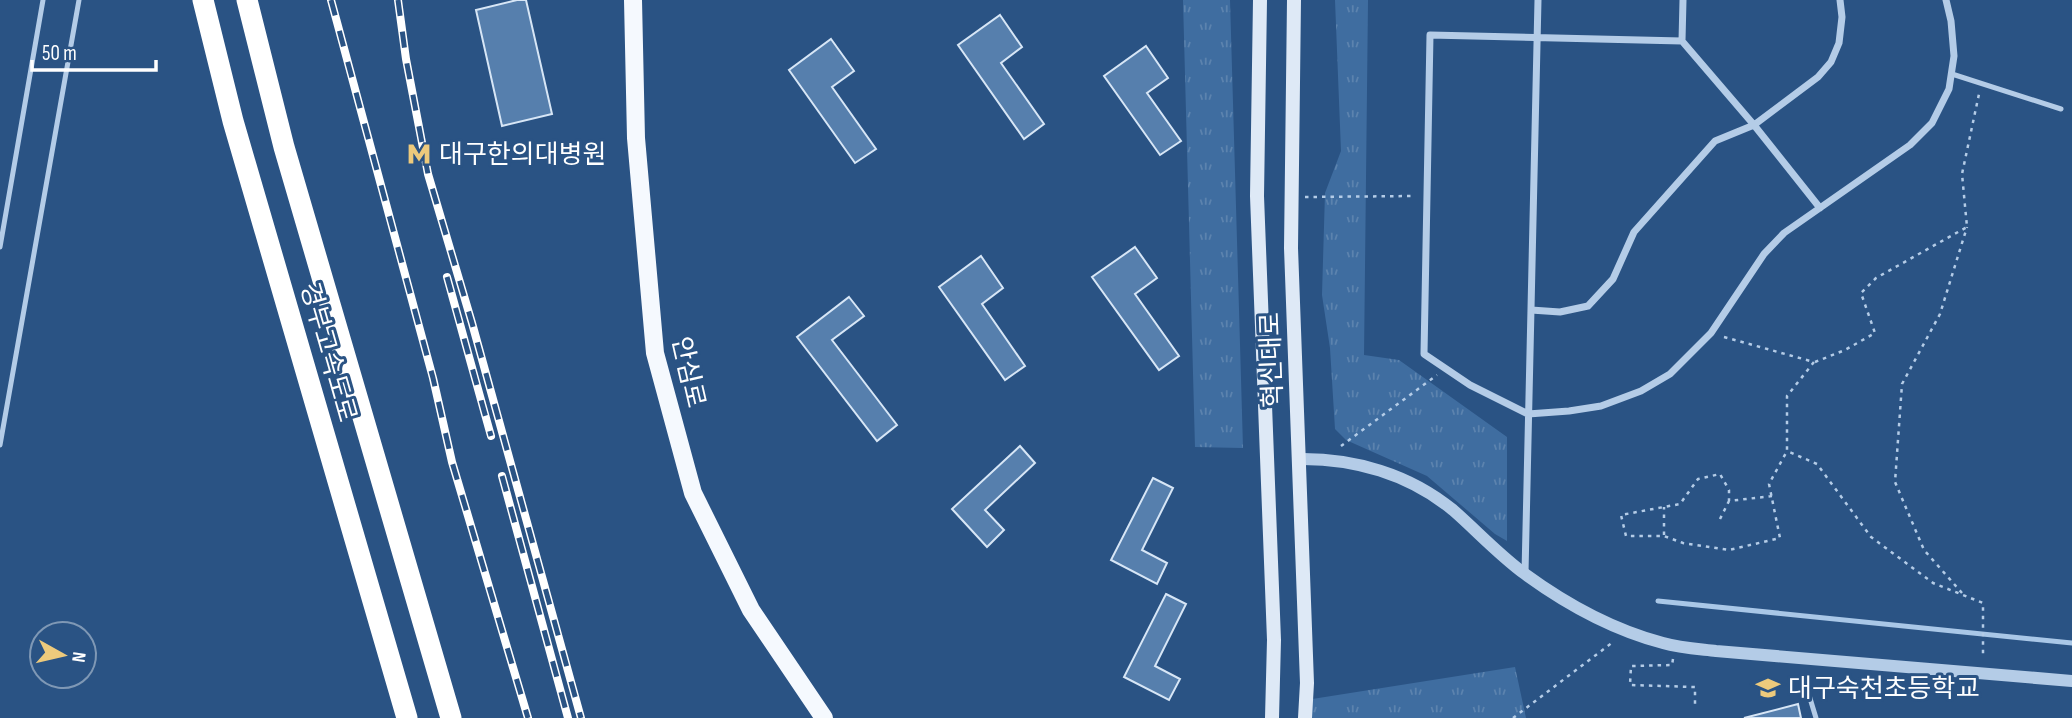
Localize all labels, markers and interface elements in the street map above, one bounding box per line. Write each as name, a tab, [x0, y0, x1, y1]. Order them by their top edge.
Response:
scale bar	[32, 28, 156, 72]
text: 50 m	[42, 41, 77, 66]
metro station icon: 대구한의대병원	[405, 140, 433, 168]
place label: 대구한의대병원	[439, 140, 606, 171]
street label: 경부고속도로	[293, 279, 362, 426]
street label: 혁신대로	[1255, 312, 1290, 408]
street label: 안심로	[664, 334, 711, 411]
north arrow	[28, 620, 98, 690]
text: N	[66, 651, 90, 664]
school or university icon: 대구숙천초등학교	[1754, 674, 1782, 702]
place label: 대구숙천초등학교	[1788, 674, 1979, 705]

